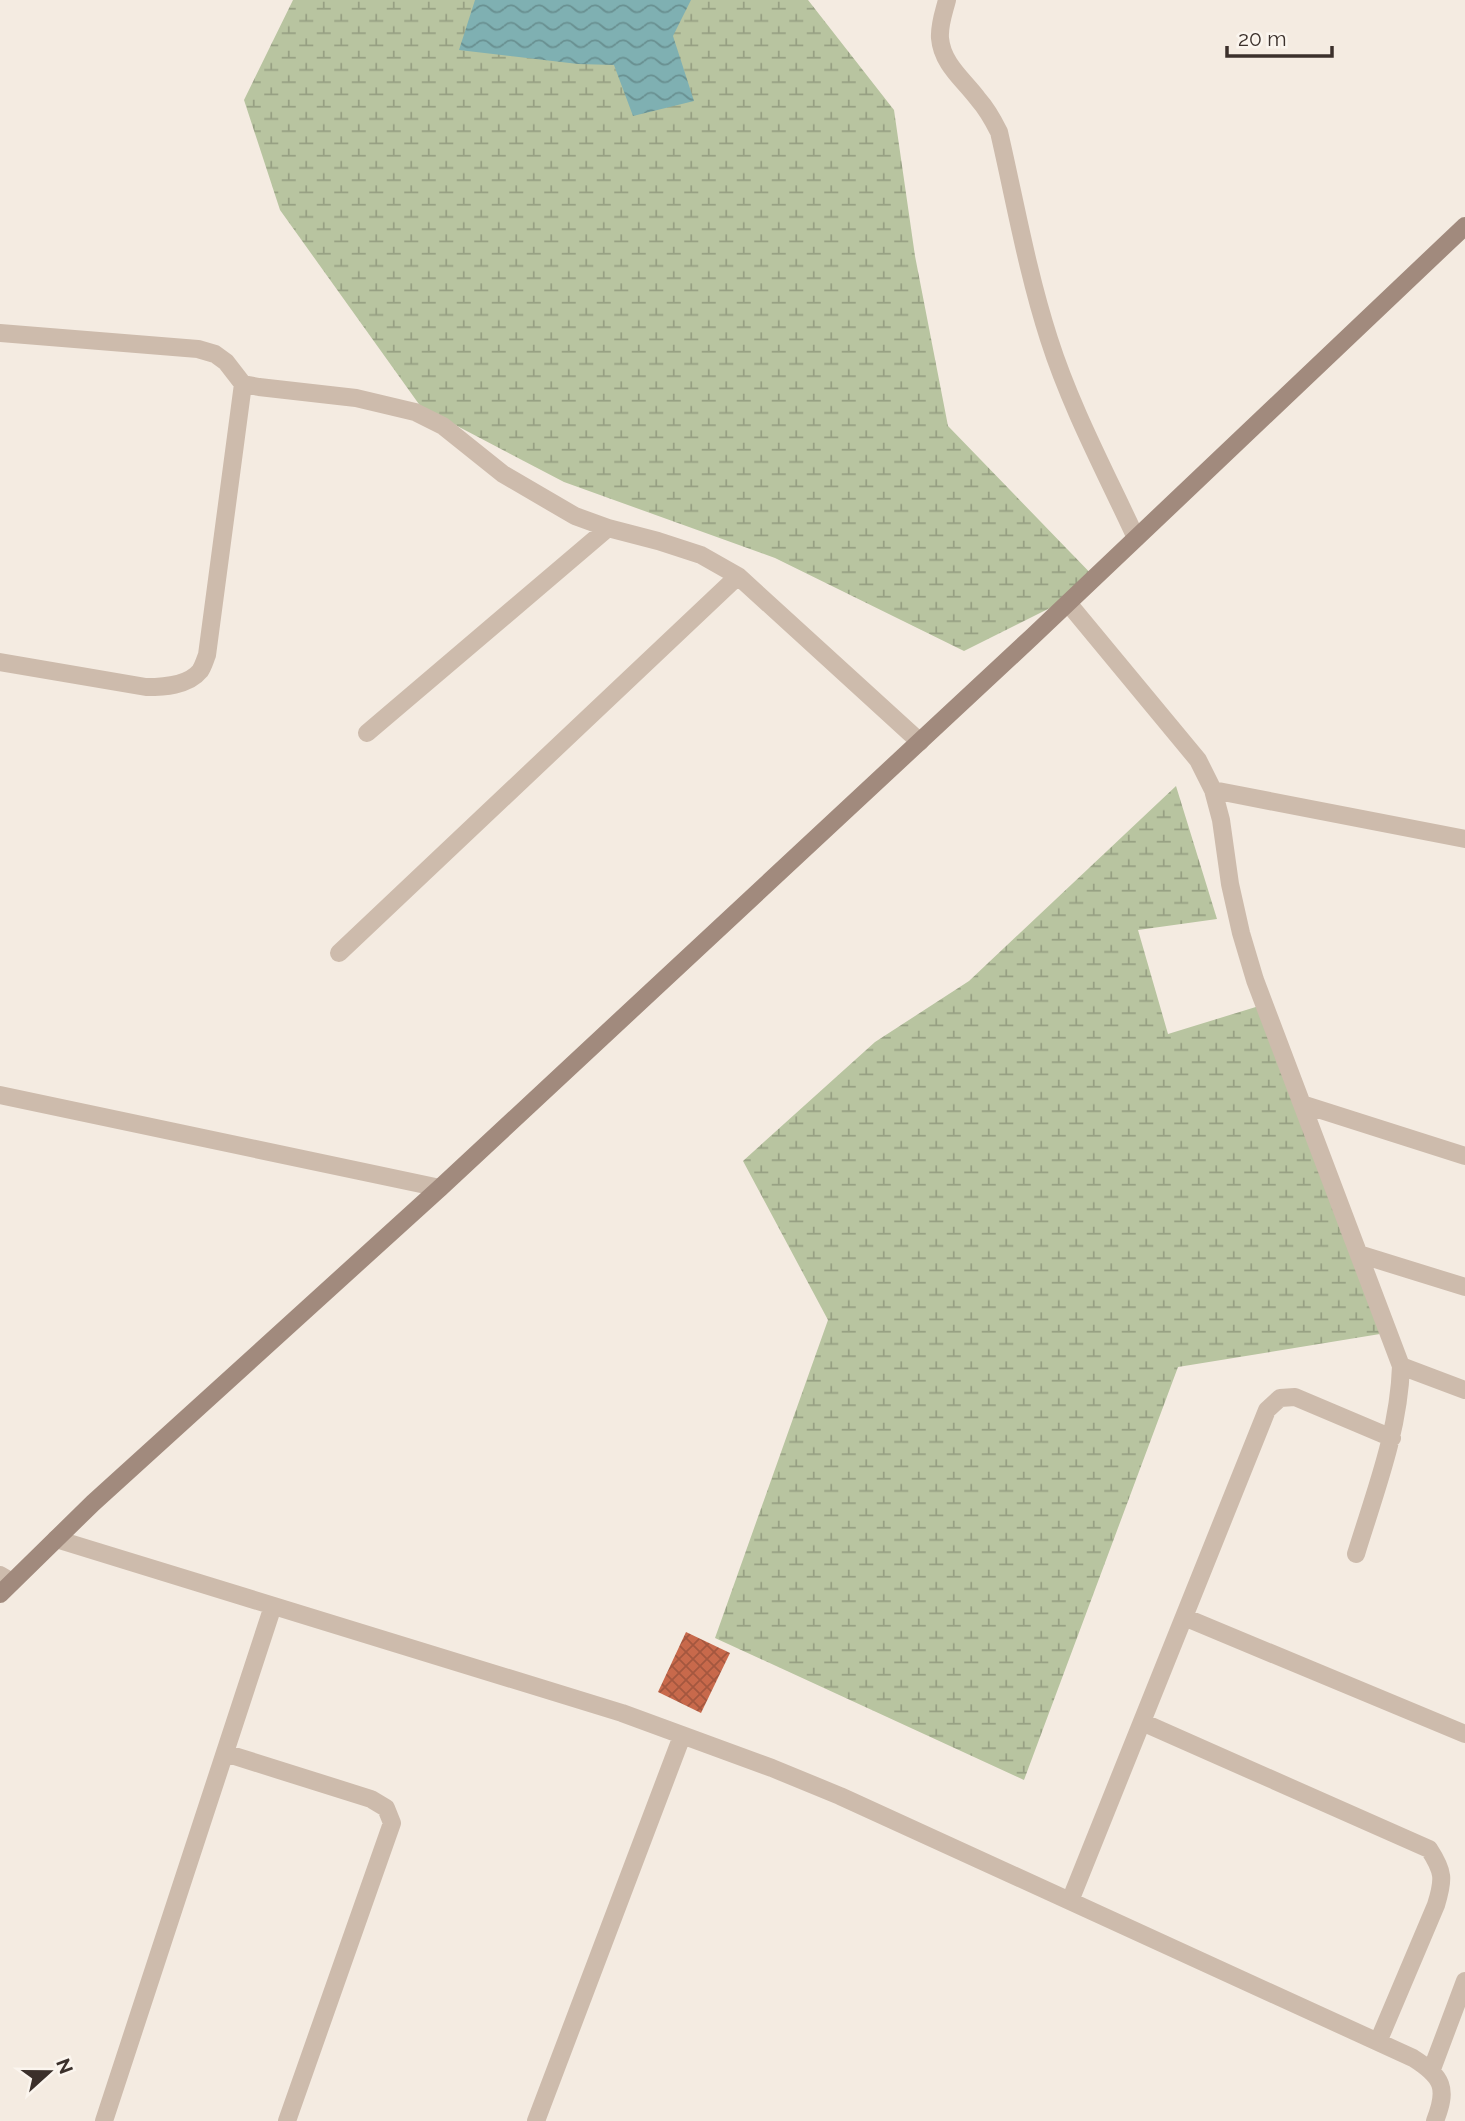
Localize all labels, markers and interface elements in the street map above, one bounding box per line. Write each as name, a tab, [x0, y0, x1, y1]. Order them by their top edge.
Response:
scale bar	[1227, 14, 1332, 58]
text: 20 m	[1238, 26, 1286, 51]
north arrow	[14, 2037, 84, 2107]
text: N	[52, 2055, 78, 2077]

